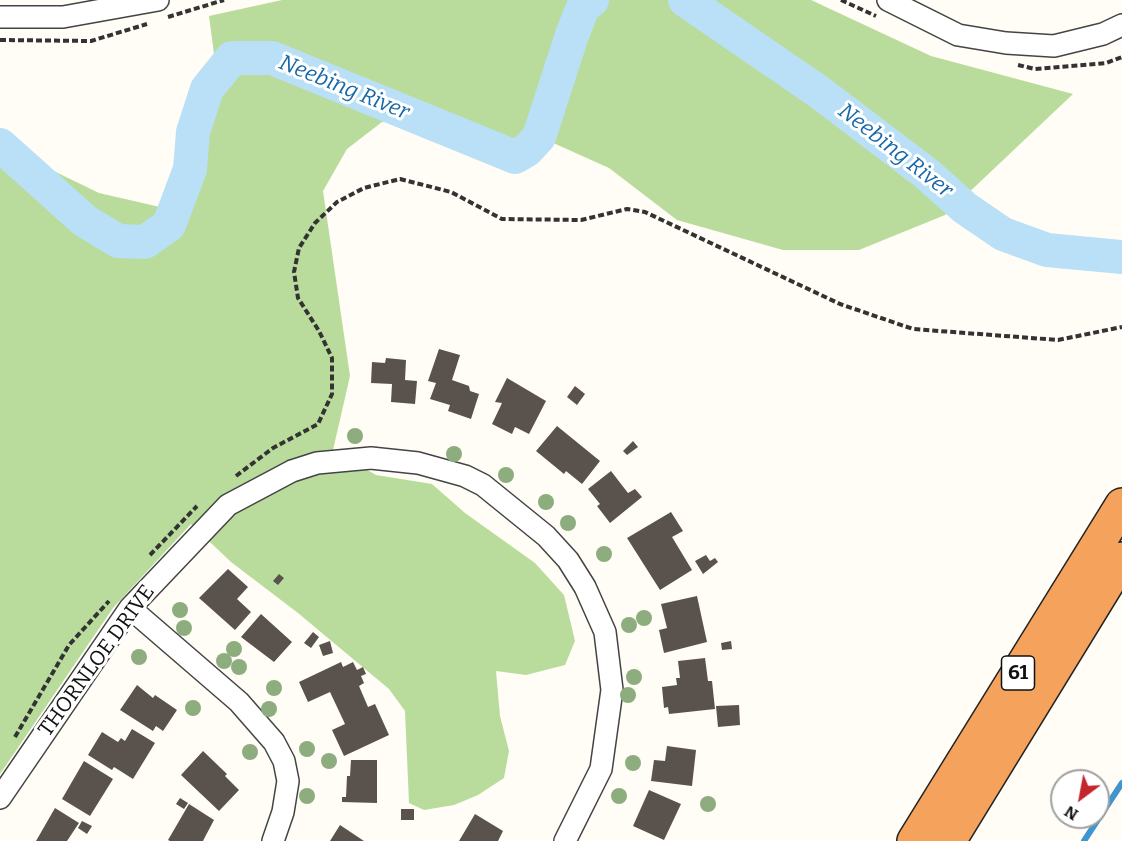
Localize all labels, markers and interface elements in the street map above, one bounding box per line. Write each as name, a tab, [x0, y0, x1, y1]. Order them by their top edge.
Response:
water label: Neebing River	[275, 50, 413, 126]
water label: Neebing River	[833, 98, 957, 204]
street label: THORNLOE DRIVE	[34, 580, 160, 742]
road number: 61	[1002, 656, 1034, 690]
north arrow	[1050, 769, 1110, 829]
text: N	[1061, 802, 1082, 824]

